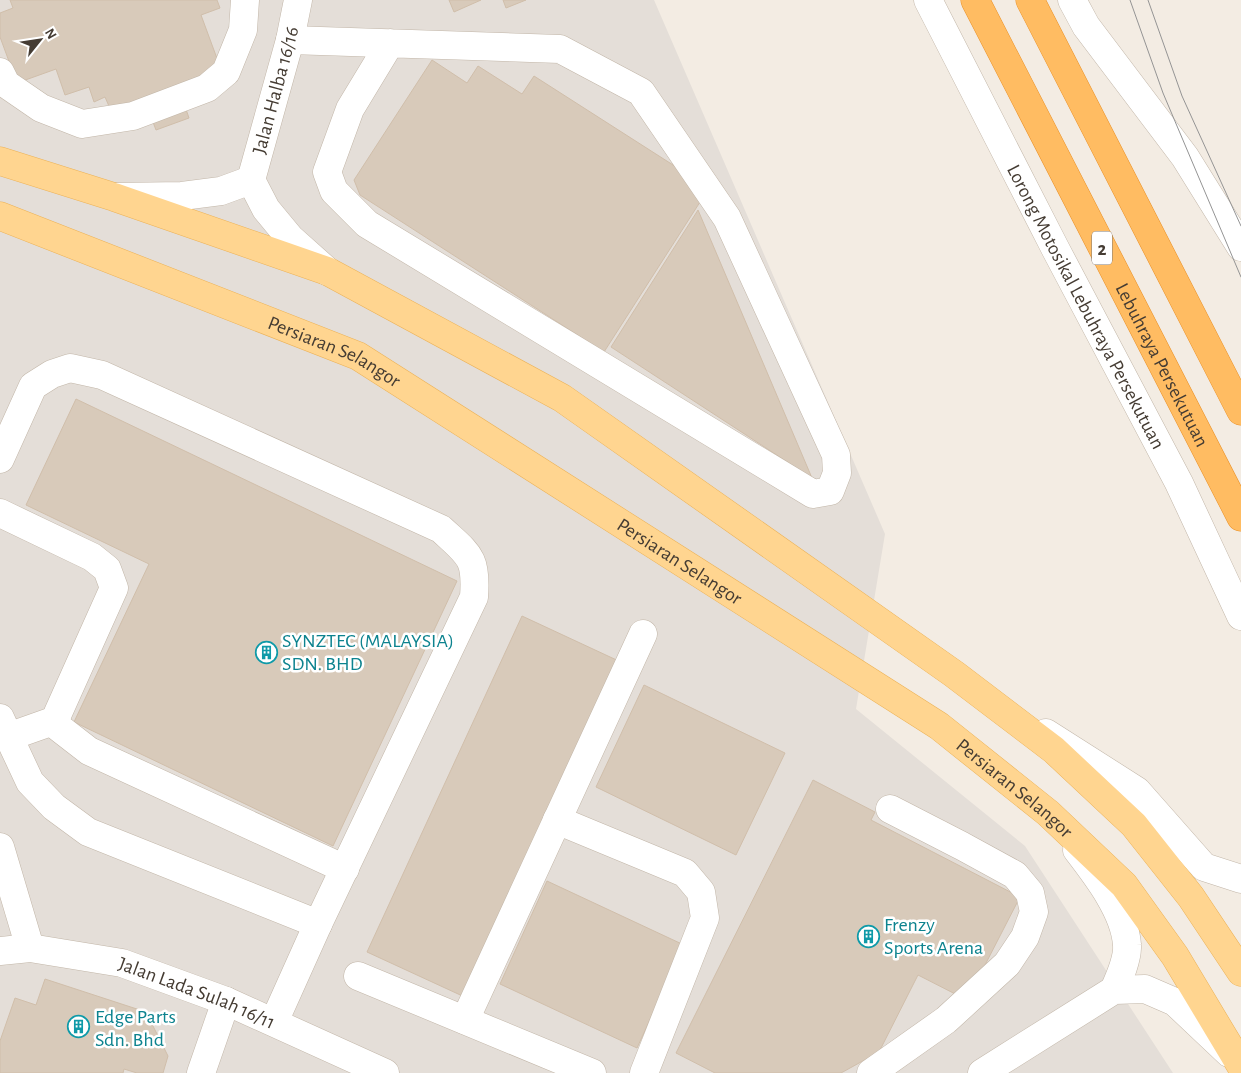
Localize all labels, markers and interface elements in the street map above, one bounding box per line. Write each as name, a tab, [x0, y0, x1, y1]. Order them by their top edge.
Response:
north arrow	[15, 15, 65, 65]
street label: Jalan Halba 16/16	[249, 24, 303, 156]
text: N	[42, 26, 59, 42]
street label: Lorong Motosikal Lebuhraya Persekutuan	[1002, 161, 1172, 453]
road number: 2	[1092, 232, 1112, 264]
street label: Lebuhraya Persekutuan	[1111, 279, 1215, 451]
street label: Persiaran Selangor	[265, 313, 404, 392]
street label: Persiaran Selangor	[613, 515, 746, 609]
place label: SYNZTEC (MALAYSIA) SDN. BHD	[282, 631, 454, 674]
building icon: SYNZTEC (MALAYSIA) SDN. BHD	[254, 640, 278, 664]
street label: Persiaran Selangor	[952, 735, 1077, 842]
place label: Frenzy Sports Arena	[884, 915, 983, 958]
building icon: Frenzy Sports Arena	[856, 924, 880, 948]
street label: Jalan Lada Sulah 16/11	[116, 954, 278, 1033]
place label: Edge Parts Sdn. Bhd	[95, 1007, 176, 1050]
building icon: Edge Parts Sdn. Bhd	[67, 1015, 91, 1039]

